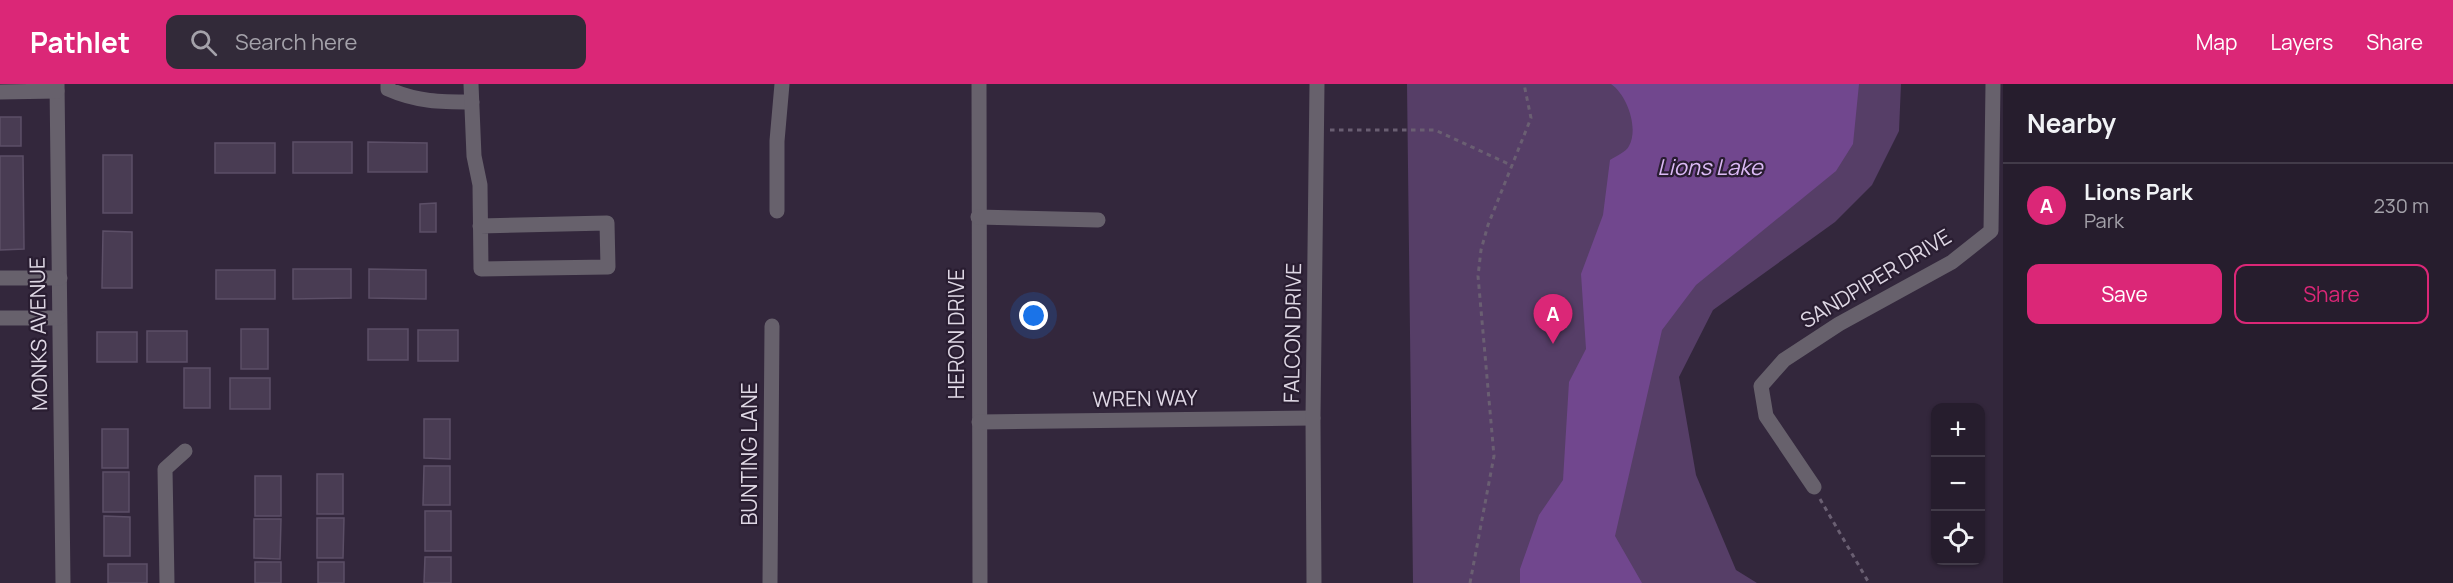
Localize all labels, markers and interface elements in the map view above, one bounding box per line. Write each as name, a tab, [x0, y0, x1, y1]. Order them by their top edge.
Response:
search box	[166, 15, 586, 69]
text: Pathlet	[30, 23, 130, 61]
icon: search	[187, 26, 220, 59]
text: Search here	[235, 27, 357, 57]
text: Map	[2196, 28, 2237, 56]
text: Layers	[2270, 28, 2333, 56]
text: Share	[2366, 28, 2423, 56]
text: Nearby	[2027, 105, 2116, 141]
water label: Lions Lake	[1657, 152, 1764, 182]
text: Lions Park	[2084, 177, 2193, 207]
text: A	[2040, 192, 2053, 219]
text: 230 m	[2373, 192, 2429, 219]
text: Park	[2084, 207, 2124, 234]
street label: SANDPIPER DRIVE	[1795, 222, 1956, 334]
street label: MONKS AVENUE	[23, 257, 53, 411]
street label: FALCON DRIVE	[1277, 263, 1307, 403]
button: Save	[2027, 264, 2222, 324]
button: Share	[2234, 264, 2429, 324]
street label: HERON DRIVE	[942, 269, 970, 399]
pin: A	[1534, 294, 1572, 344]
your location	[1019, 301, 1048, 330]
street label: BUNTING LANE	[735, 382, 763, 526]
street label: WREN WAY	[1092, 383, 1198, 413]
map controls	[1931, 403, 1985, 565]
button: +	[1931, 403, 1985, 457]
button: −	[1931, 457, 1985, 511]
button: locate	[1931, 511, 1985, 565]

